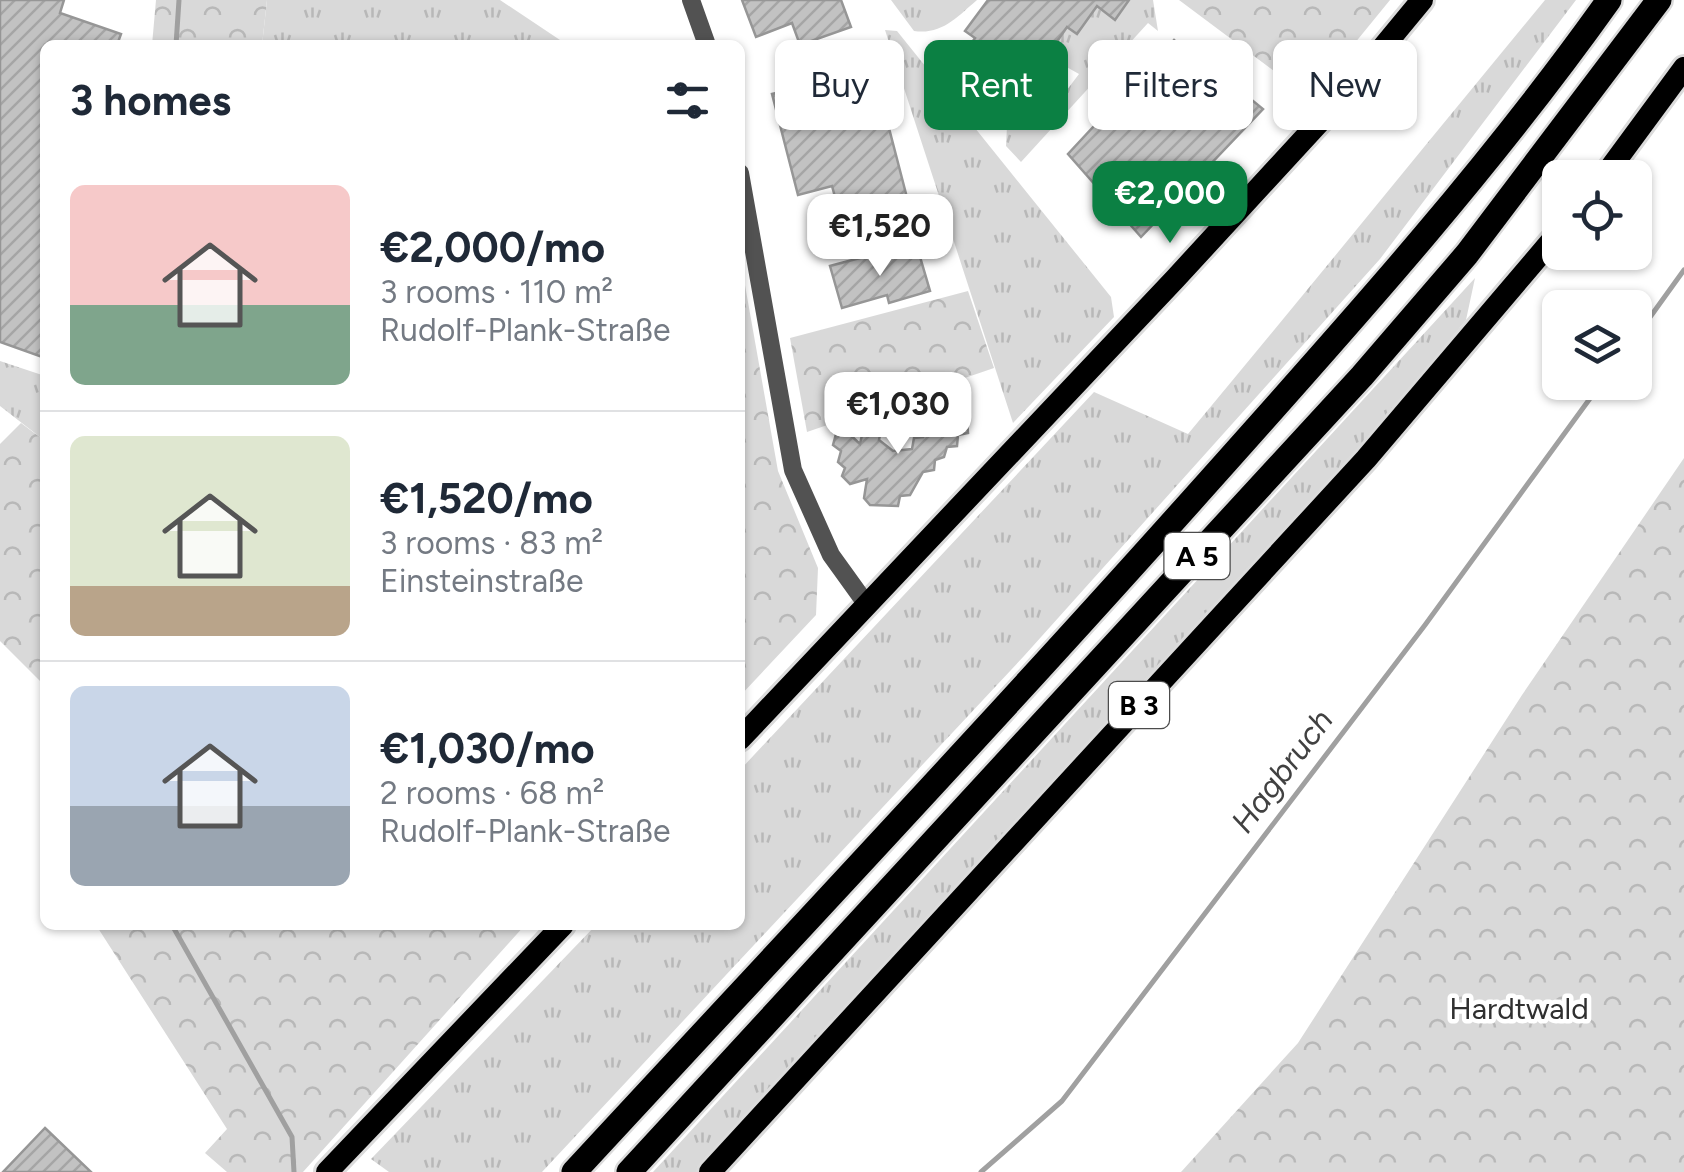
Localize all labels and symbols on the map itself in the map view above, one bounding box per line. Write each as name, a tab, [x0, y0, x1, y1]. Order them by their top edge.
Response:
pin: €2,000	[1089, 161, 1251, 246]
pin: €1,520	[799, 194, 961, 279]
pin: €1,030	[817, 372, 979, 457]
road number: A 5	[1164, 533, 1230, 579]
road number: B 3	[1109, 682, 1169, 728]
water label: Hagbruch	[1223, 702, 1341, 840]
park label: Hardtwald	[1449, 990, 1589, 1027]

